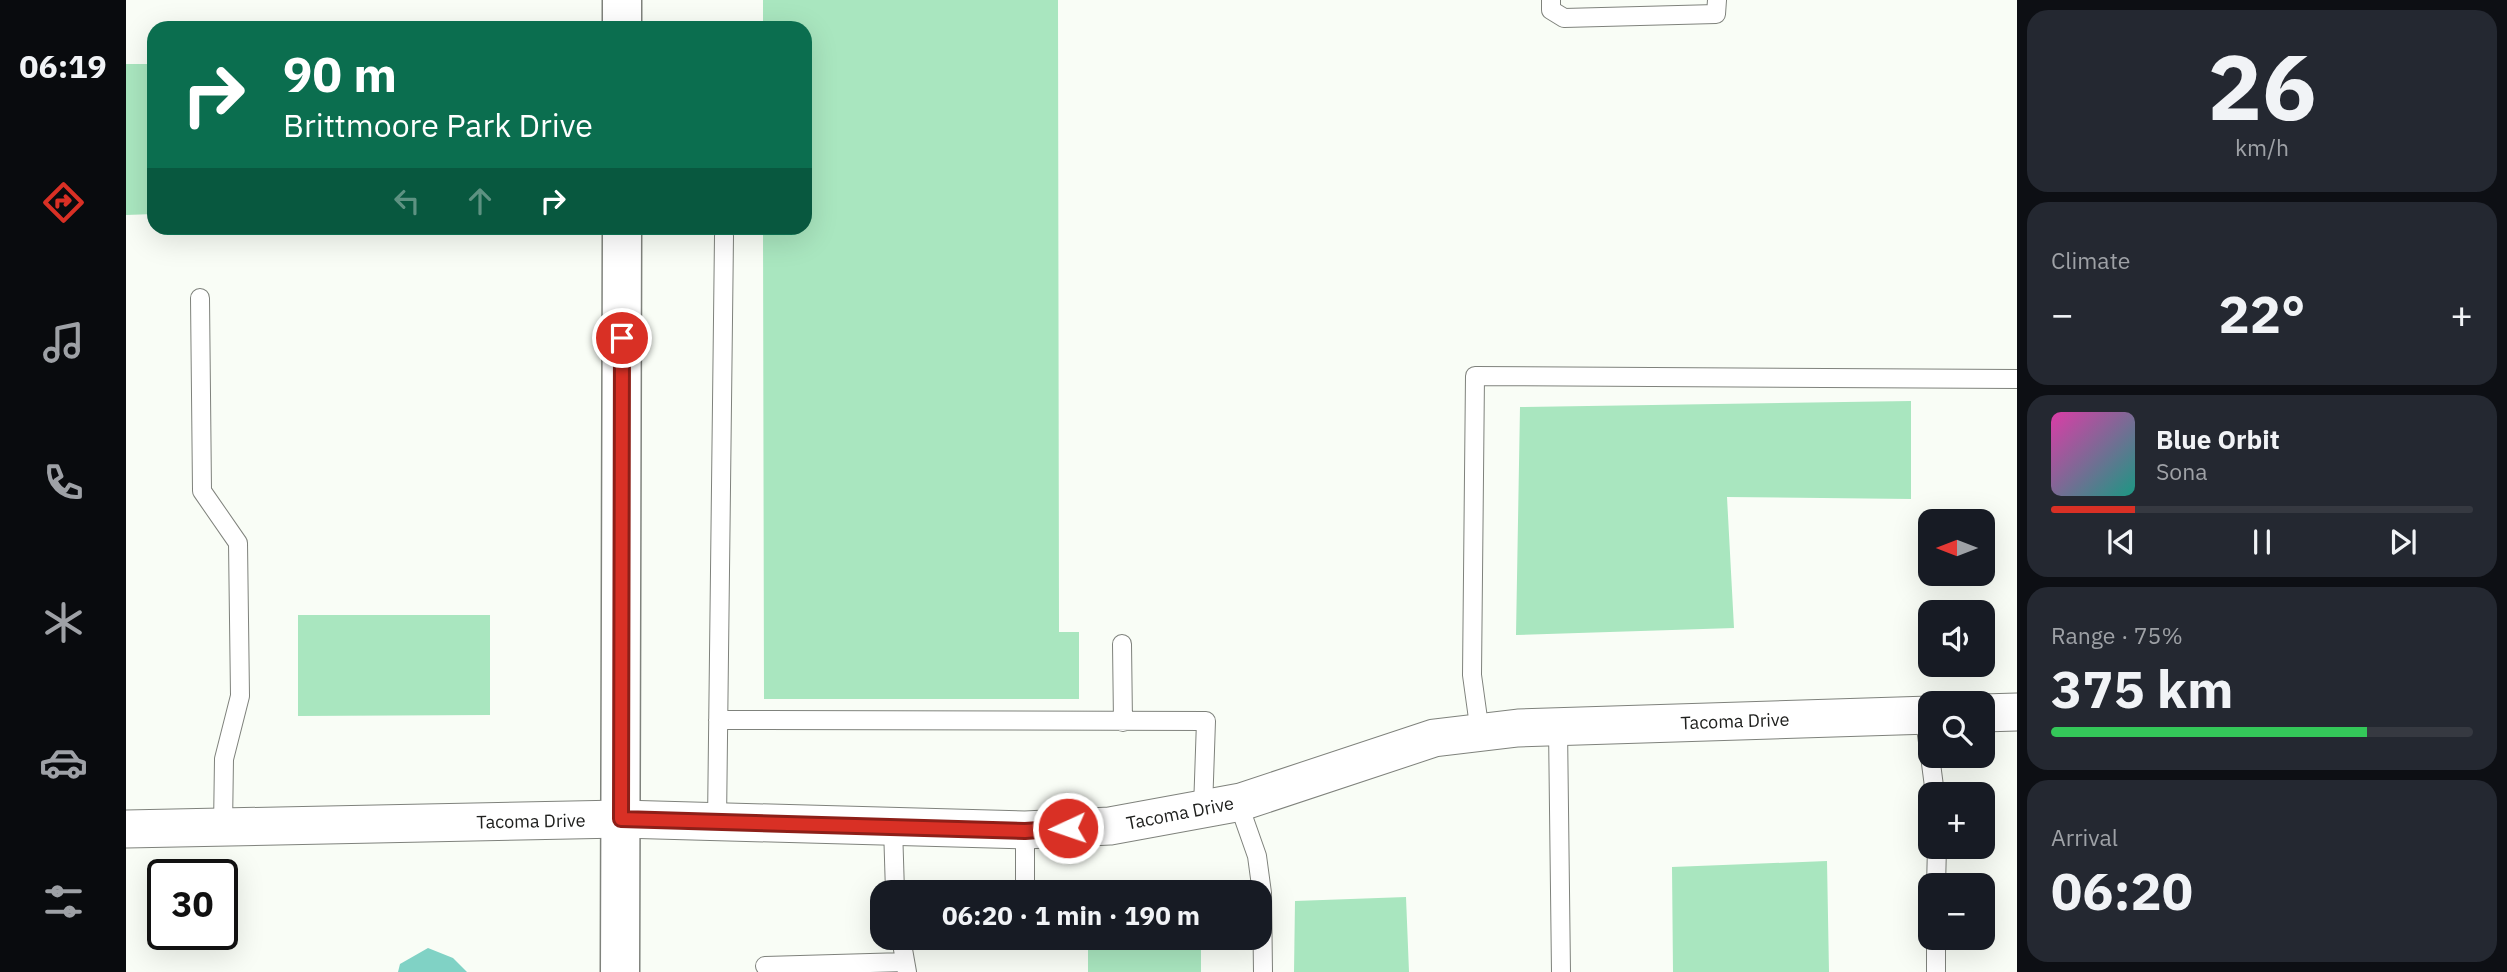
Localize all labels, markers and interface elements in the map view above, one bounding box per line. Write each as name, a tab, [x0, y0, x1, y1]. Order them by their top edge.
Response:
text: 26	[2207, 27, 2317, 145]
text: 90 m	[283, 42, 397, 105]
text: 06:19	[19, 45, 107, 87]
icon: right	[168, 49, 259, 140]
text: Brittmoore Park Drive	[283, 104, 593, 146]
text: km/h	[2235, 132, 2289, 162]
icon: directions	[39, 178, 88, 227]
icon: left	[388, 182, 426, 220]
icon: ahead	[461, 182, 499, 220]
icon: right	[534, 182, 572, 220]
text: Climate	[2051, 245, 2130, 275]
text: 22°	[2219, 280, 2305, 347]
text: −	[2051, 289, 2074, 338]
text: +	[2450, 289, 2473, 338]
pin	[592, 308, 652, 368]
icon: music	[39, 318, 88, 367]
icon: arrive	[603, 319, 641, 357]
text: Blue Orbit	[2156, 422, 2280, 456]
text: Sona	[2156, 456, 2208, 486]
icon: phone	[39, 458, 88, 507]
north arrow	[1918, 509, 1995, 586]
map controls	[1918, 509, 1995, 950]
icon: previous	[2102, 523, 2140, 561]
icon: pause	[2243, 523, 2281, 561]
icon: next	[2384, 523, 2422, 561]
icon: climate	[39, 598, 88, 647]
button: sound	[1918, 600, 1995, 677]
text: Range · 75%	[2051, 620, 2183, 650]
text: 375 km	[2051, 655, 2233, 722]
button: search	[1918, 691, 1995, 768]
street label: Tacoma Drive	[1680, 708, 1790, 734]
icon: car	[39, 738, 88, 787]
button: +	[1918, 782, 1995, 859]
position arrow	[1031, 791, 1105, 865]
street label: Tacoma Drive	[1124, 791, 1236, 835]
street label: Tacoma Drive	[476, 809, 586, 833]
text: Arrival	[2051, 822, 2118, 852]
text: 06:20	[2051, 857, 2193, 924]
speed limit sign: 30	[147, 859, 238, 950]
button: −	[1918, 873, 1995, 950]
icon: filters	[39, 877, 88, 926]
text: 06:20 · 1 min · 190 m	[942, 898, 1200, 932]

